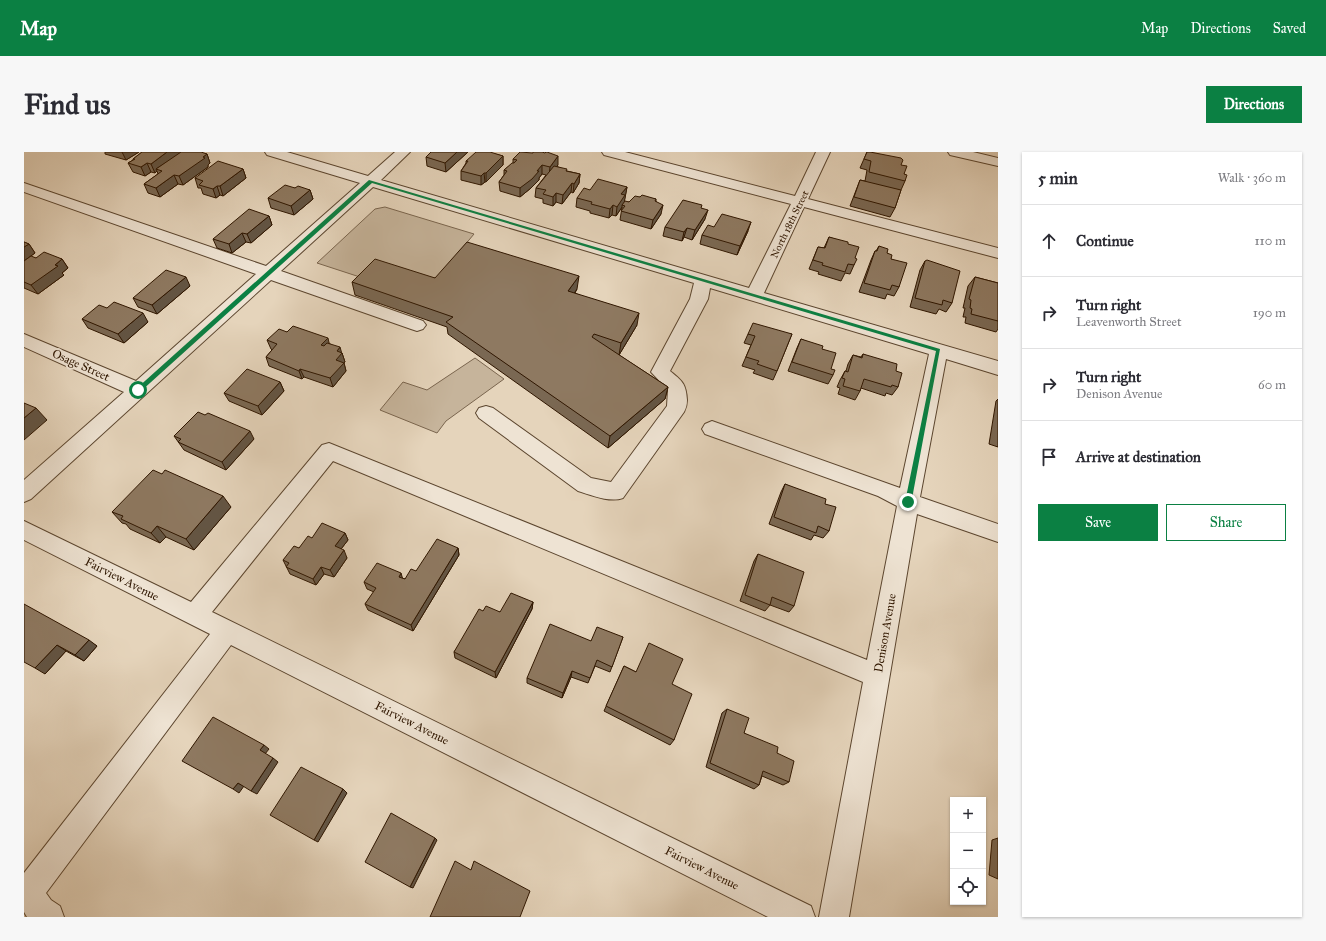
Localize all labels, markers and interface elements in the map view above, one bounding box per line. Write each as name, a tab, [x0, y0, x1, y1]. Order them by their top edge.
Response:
text: Map	[20, 17, 57, 40]
text: Map	[1141, 20, 1168, 37]
text: Directions	[1190, 20, 1251, 37]
text: Saved	[1273, 20, 1306, 37]
button: Directions	[1206, 86, 1302, 123]
text: Find us	[24, 87, 110, 122]
text: 5 min	[1038, 168, 1078, 189]
text: Walk · 360 m	[1218, 170, 1286, 186]
street label: North 18th Street	[768, 188, 812, 260]
icon: ahead	[1038, 230, 1060, 252]
text: Continue	[1076, 232, 1134, 250]
text: 110 m	[1254, 233, 1286, 249]
text: Turn right	[1076, 296, 1141, 314]
icon: right	[1038, 302, 1060, 324]
text: 190 m	[1253, 305, 1286, 321]
text: Leavenworth Street	[1076, 314, 1182, 330]
street label: Osage Street	[50, 346, 113, 385]
text: Turn right	[1076, 368, 1141, 386]
icon: right	[1038, 374, 1060, 396]
text: 60 m	[1258, 377, 1286, 393]
route start	[129, 381, 147, 399]
text: Denison Avenue	[1076, 386, 1163, 402]
icon: arrive	[1038, 446, 1060, 468]
text: Arrive at destination	[1076, 448, 1201, 466]
route end	[899, 493, 917, 511]
button: Save	[1038, 504, 1158, 541]
button: Share	[1166, 504, 1286, 541]
street label: Fairview Avenue	[83, 554, 161, 604]
street label: Denison Avenue	[871, 592, 899, 674]
street label: Fairview Avenue	[373, 698, 451, 748]
map controls	[950, 797, 986, 905]
button: +	[950, 797, 986, 833]
button: −	[950, 833, 986, 869]
street label: Fairview Avenue	[663, 843, 741, 893]
button: locate	[950, 869, 986, 905]

